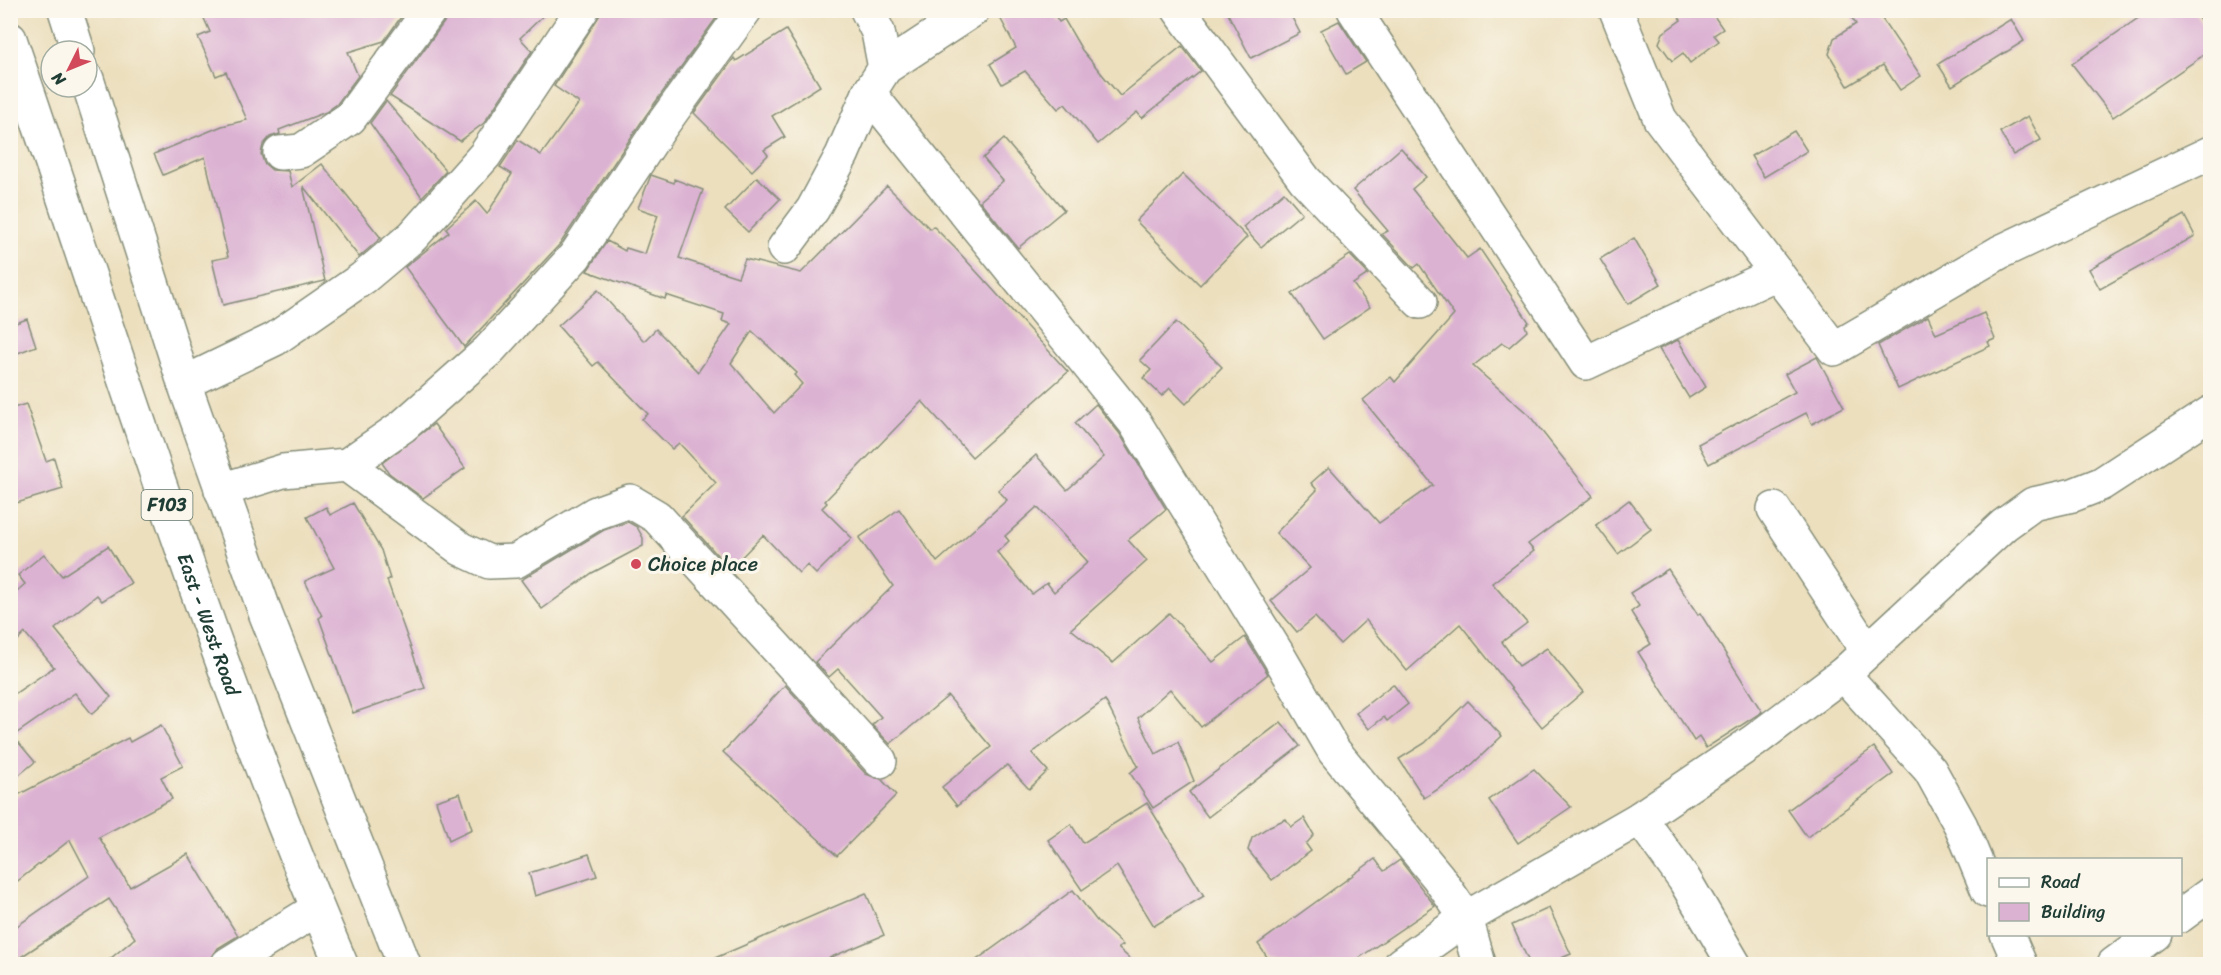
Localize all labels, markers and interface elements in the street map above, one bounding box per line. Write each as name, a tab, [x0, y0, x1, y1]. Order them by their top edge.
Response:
north arrow	[39, 39, 99, 99]
text: N	[43, 64, 73, 94]
road number: F103	[142, 490, 192, 520]
place label: Choice place	[648, 547, 758, 582]
street label: East - West Road	[167, 548, 251, 702]
marker: Choice place	[629, 557, 643, 571]
legend	[1987, 858, 2182, 936]
text: Road	[2041, 866, 2081, 898]
text: Building	[2041, 896, 2105, 928]

